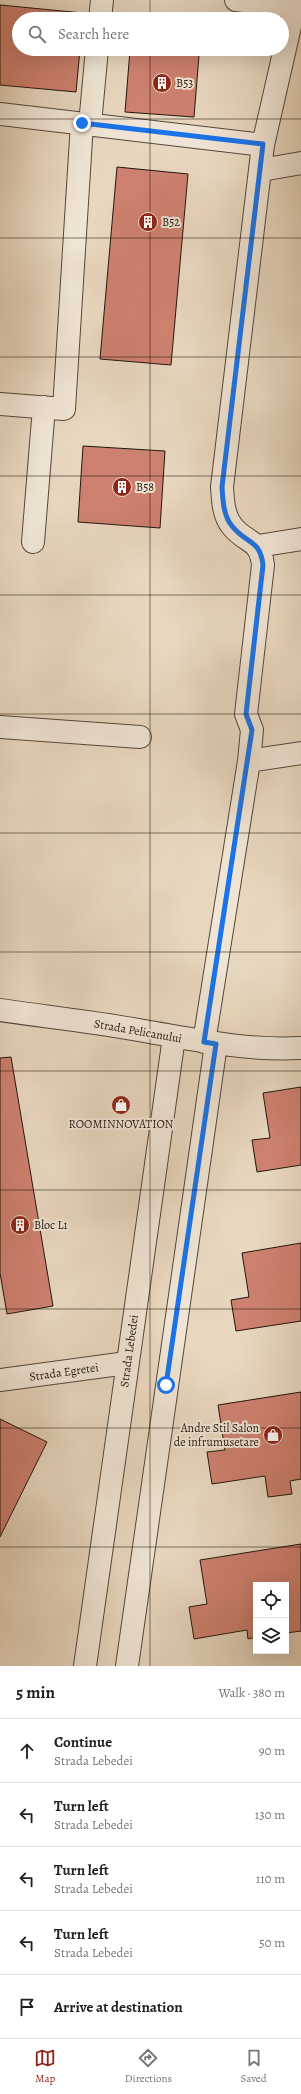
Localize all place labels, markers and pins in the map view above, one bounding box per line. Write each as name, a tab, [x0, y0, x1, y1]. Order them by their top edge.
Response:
building icon: B53	[151, 72, 173, 94]
place label: B53	[176, 75, 193, 91]
building icon: B52	[137, 211, 159, 233]
place label: B52	[162, 214, 180, 230]
building icon: B58	[111, 476, 133, 498]
place label: B58	[136, 479, 154, 495]
shop icon: ROOMINNOVATION	[110, 1094, 132, 1116]
place label: ROOMINNOVATION	[69, 1116, 174, 1132]
building icon: Bloc L1	[9, 1214, 31, 1236]
place label: Bloc L1	[34, 1217, 68, 1233]
place label: Andre Stil Salon de infrumusetare	[174, 1420, 259, 1450]
shop icon: Andre Stil Salon de infrumusetare	[262, 1424, 284, 1446]

